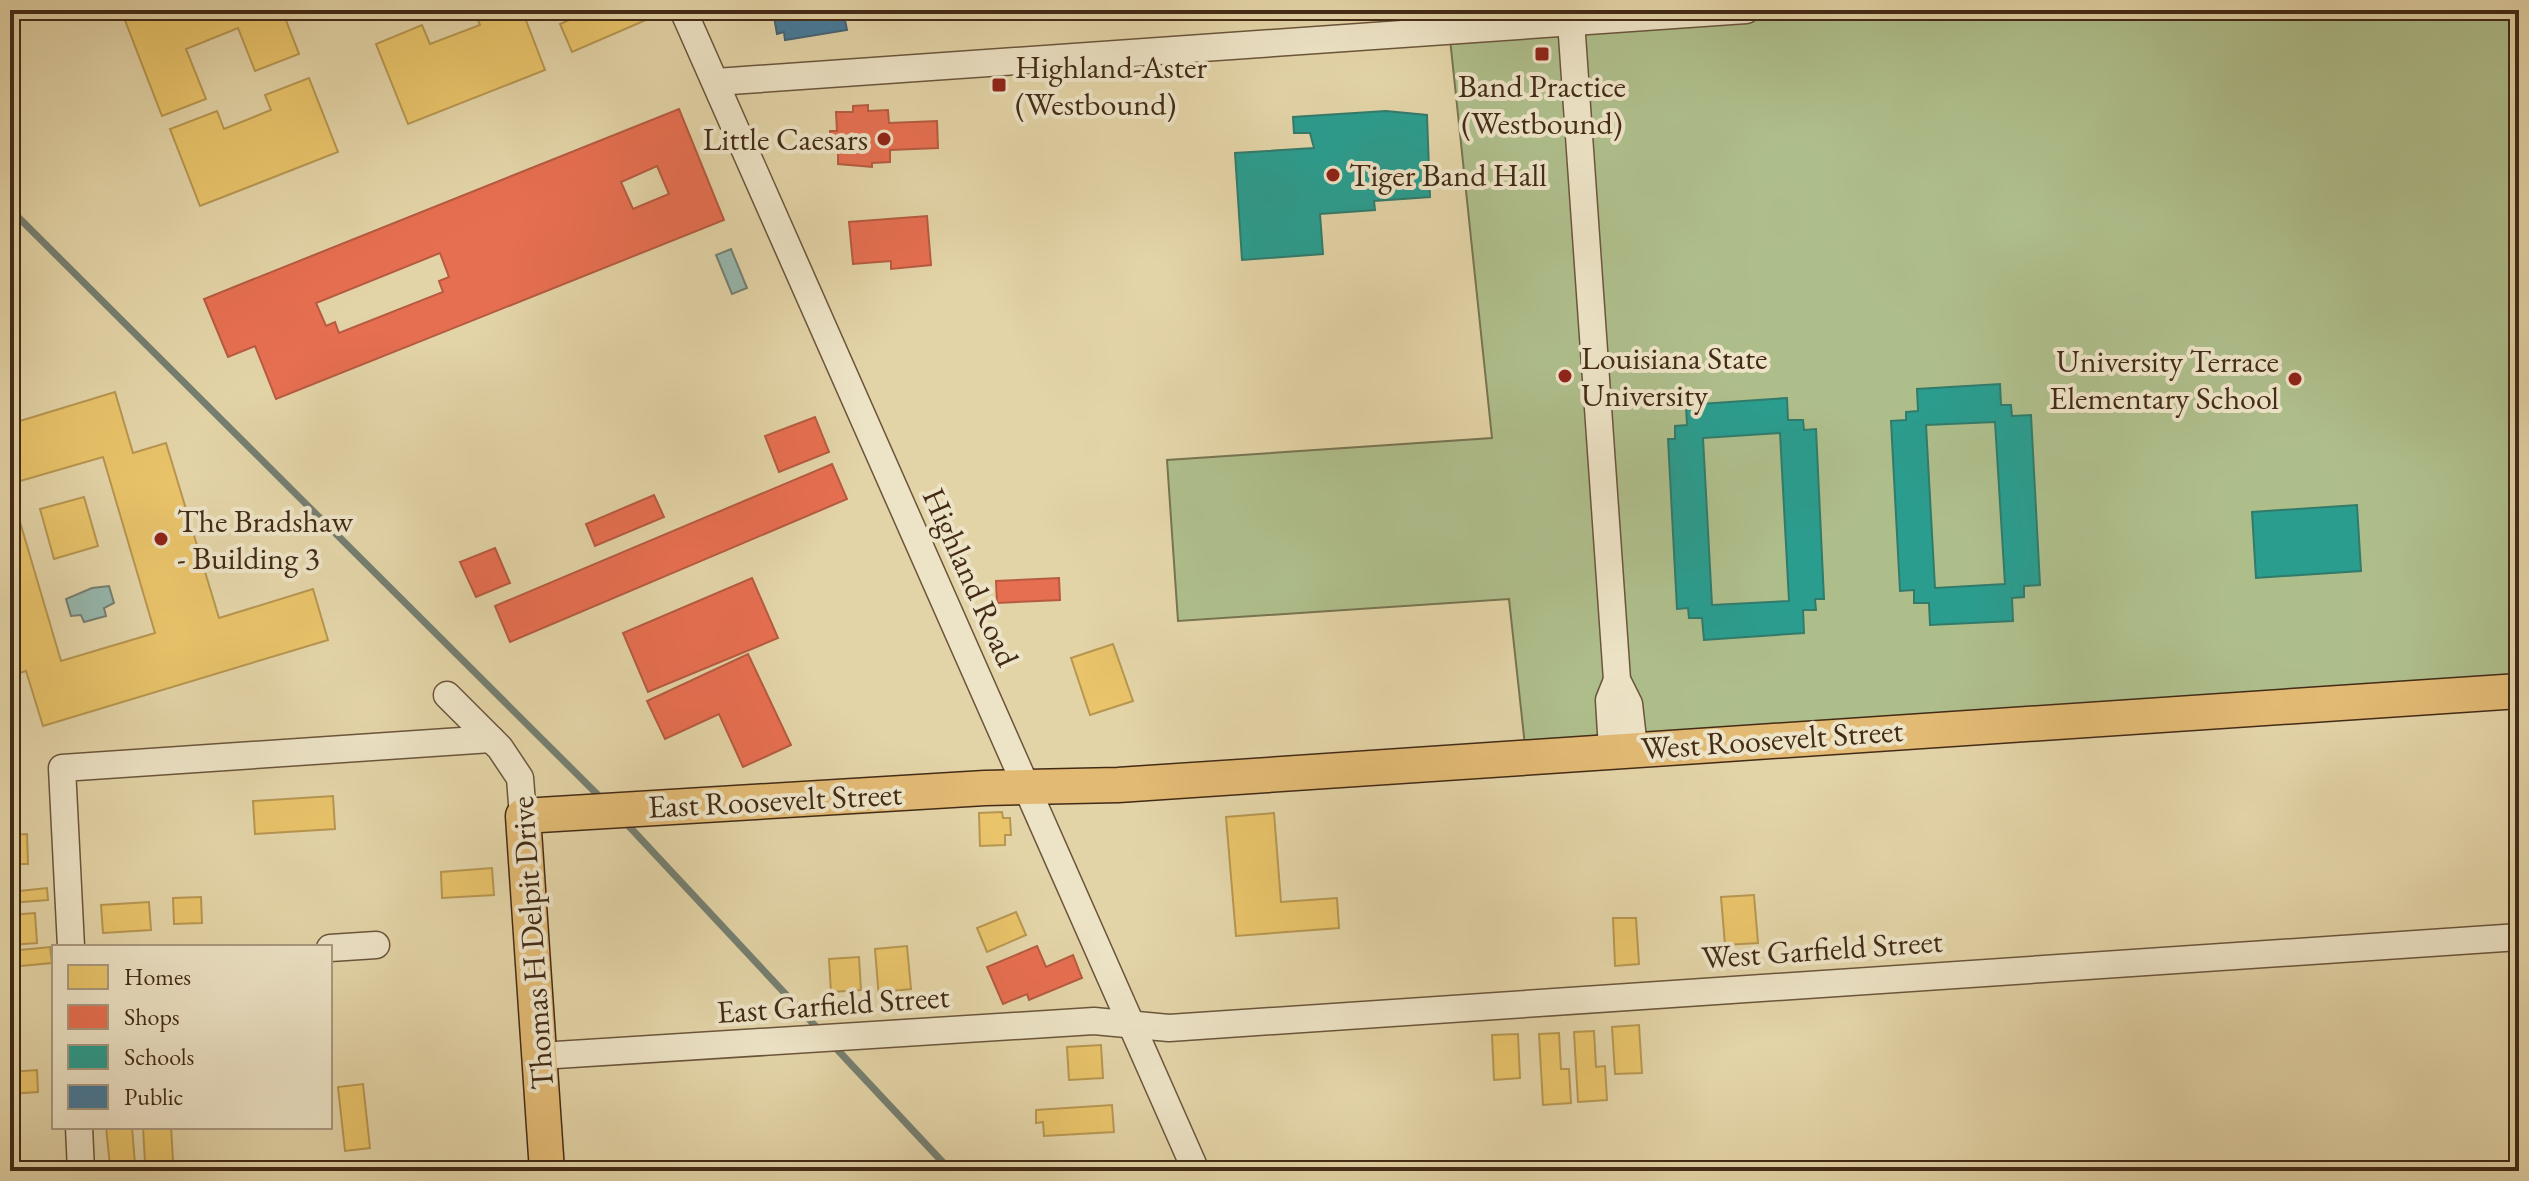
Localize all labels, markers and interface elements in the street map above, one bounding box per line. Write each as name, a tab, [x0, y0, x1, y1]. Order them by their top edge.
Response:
marker: Band Practice (Westbound)	[1533, 45, 1551, 63]
place label: Highland-Aster (Westbound)	[1015, 46, 1207, 125]
place label: Band Practice (Westbound)	[1458, 65, 1626, 144]
marker: Highland-Aster (Westbound)	[990, 76, 1008, 94]
place label: Little Caesars	[703, 118, 868, 160]
marker: Little Caesars	[875, 130, 893, 148]
place label: Tiger Band Hall	[1349, 154, 1547, 196]
marker: Tiger Band Hall	[1324, 166, 1342, 184]
place label: Louisiana State University	[1581, 337, 1767, 416]
place label: University Terrace Elementary School	[2049, 340, 2279, 419]
marker: Louisiana State University	[1556, 367, 1574, 385]
marker: University Terrace Elementary School	[2286, 370, 2304, 388]
street label: Highland Road	[913, 481, 1029, 674]
place label: The Bradshaw - Building 3	[177, 500, 354, 579]
marker: The Bradshaw - Building 3	[152, 530, 170, 548]
street label: West Roosevelt Street	[1639, 709, 1905, 769]
street label: East Roosevelt Street	[647, 772, 903, 828]
street label: Thomas H Delpit Drive	[501, 795, 563, 1091]
street label: West Garfield Street	[1700, 920, 1944, 978]
legend	[52, 945, 332, 1129]
text: Homes	[124, 961, 191, 992]
street label: East Garfield Street	[715, 975, 951, 1033]
text: Shops	[124, 1001, 180, 1032]
text: Schools	[124, 1041, 194, 1072]
text: Public	[124, 1081, 183, 1112]

